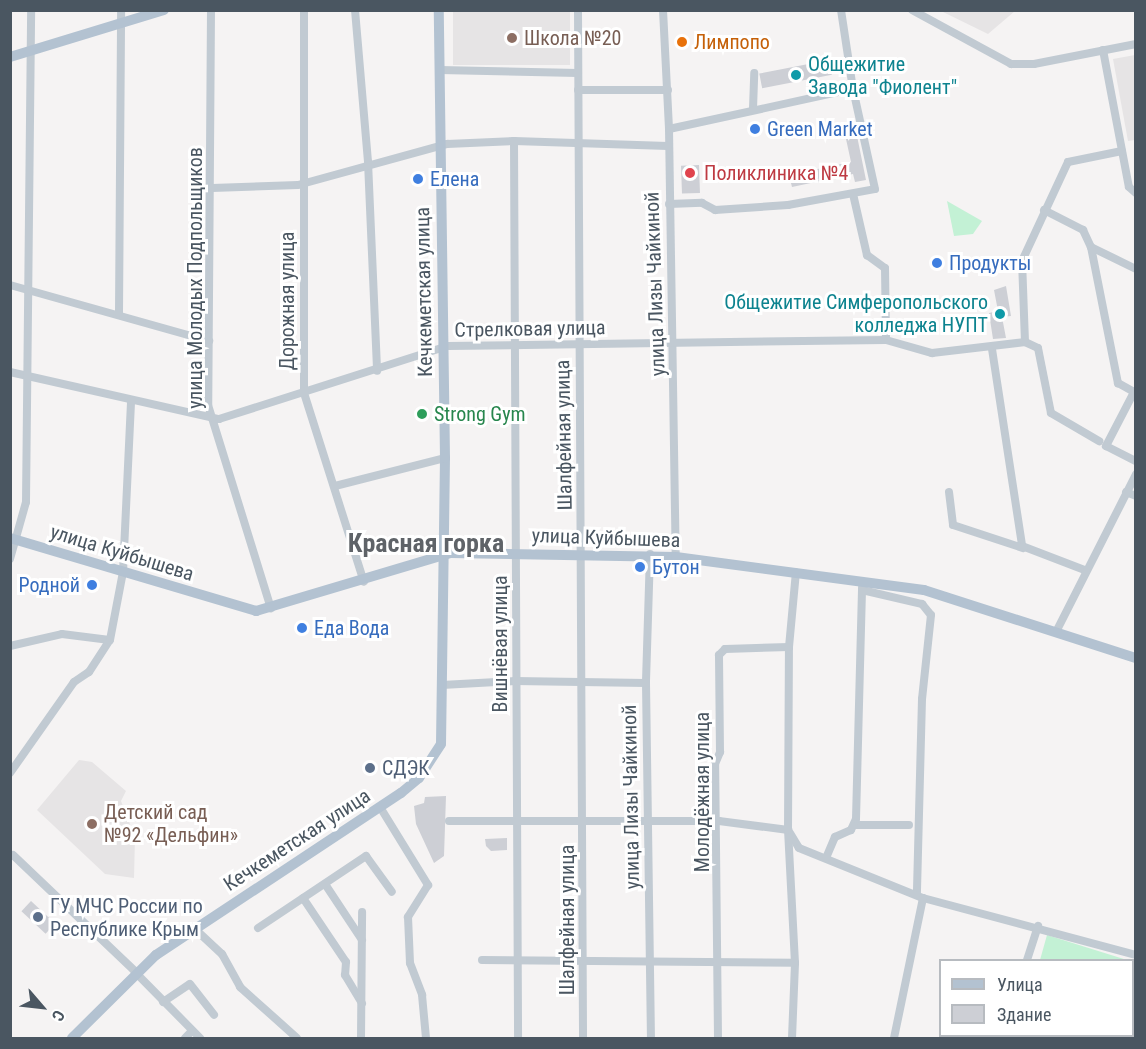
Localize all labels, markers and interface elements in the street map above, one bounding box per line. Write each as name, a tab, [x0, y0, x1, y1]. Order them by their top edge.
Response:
place label: Школа №20	[524, 26, 621, 50]
place label: Лимпопо	[694, 30, 770, 54]
marker: Школа №20	[505, 31, 519, 45]
marker: Лимпопо	[675, 35, 689, 49]
place label: Общежитие Завода "Фиолент"	[808, 52, 957, 99]
marker: Общежитие Завода "Фиолент"	[789, 68, 803, 82]
place label: Green Market	[767, 117, 873, 141]
marker: Green Market	[748, 122, 762, 136]
street label: улица Молодых Подпольщиков	[183, 147, 207, 409]
place label: Поликлиника №4	[704, 161, 848, 185]
marker: Поликлиника №4	[681, 164, 699, 182]
place label: Елена	[430, 167, 479, 191]
marker: Елена	[411, 172, 425, 186]
street label: улица Лизы Чайкиной	[640, 191, 670, 377]
street label: Кечкеметская улица	[411, 207, 437, 377]
street label: Дорожная улица	[275, 232, 299, 370]
place label: Продукты	[949, 251, 1031, 275]
marker: Продукты	[930, 256, 944, 270]
place label: Общежитие Симферопольского колледжа НУПТ	[724, 290, 988, 337]
marker: Общежитие Симферопольского колледжа НУПТ	[993, 307, 1007, 321]
street label: Стрелковая улица	[454, 316, 606, 342]
street label: Шалфейная улица	[551, 359, 577, 511]
place label: Strong Gym	[434, 402, 526, 426]
marker: Strong Gym	[415, 407, 429, 421]
street label: улица Куйбышева	[47, 520, 197, 586]
street label: улица Куйбышева	[531, 523, 681, 553]
district label: Красная горка	[348, 528, 504, 560]
place label: Бутон	[652, 555, 700, 579]
marker: Бутон	[633, 560, 647, 574]
place label: Родной	[19, 573, 80, 597]
street label: Вишнёвая улица	[488, 575, 512, 713]
marker: Родной	[85, 578, 99, 592]
place label: Еда Вода	[314, 616, 389, 640]
marker: Еда Вода	[295, 621, 309, 635]
street label: улица Лизы Чайкиной	[617, 705, 645, 889]
street label: Молодёжная улица	[690, 712, 714, 872]
place label: СДЭК	[382, 756, 430, 780]
marker: СДЭК	[363, 761, 377, 775]
street label: Кечкеметская улица	[219, 784, 375, 896]
place label: Детский сад №92 «Дельфин»	[104, 801, 238, 848]
marker: Детский сад №92 «Дельфин»	[85, 817, 99, 831]
street label: Шалфейная улица	[555, 845, 579, 995]
place label: ГУ МЧС России по Республике Крым	[50, 894, 203, 941]
marker: ГУ МЧС России по Республике Крым	[31, 910, 45, 924]
legend	[939, 959, 1134, 1037]
text: Улица	[997, 974, 1043, 995]
north arrow	[12, 977, 72, 1037]
text: Здание	[997, 1004, 1051, 1025]
text: С	[48, 1007, 69, 1024]

